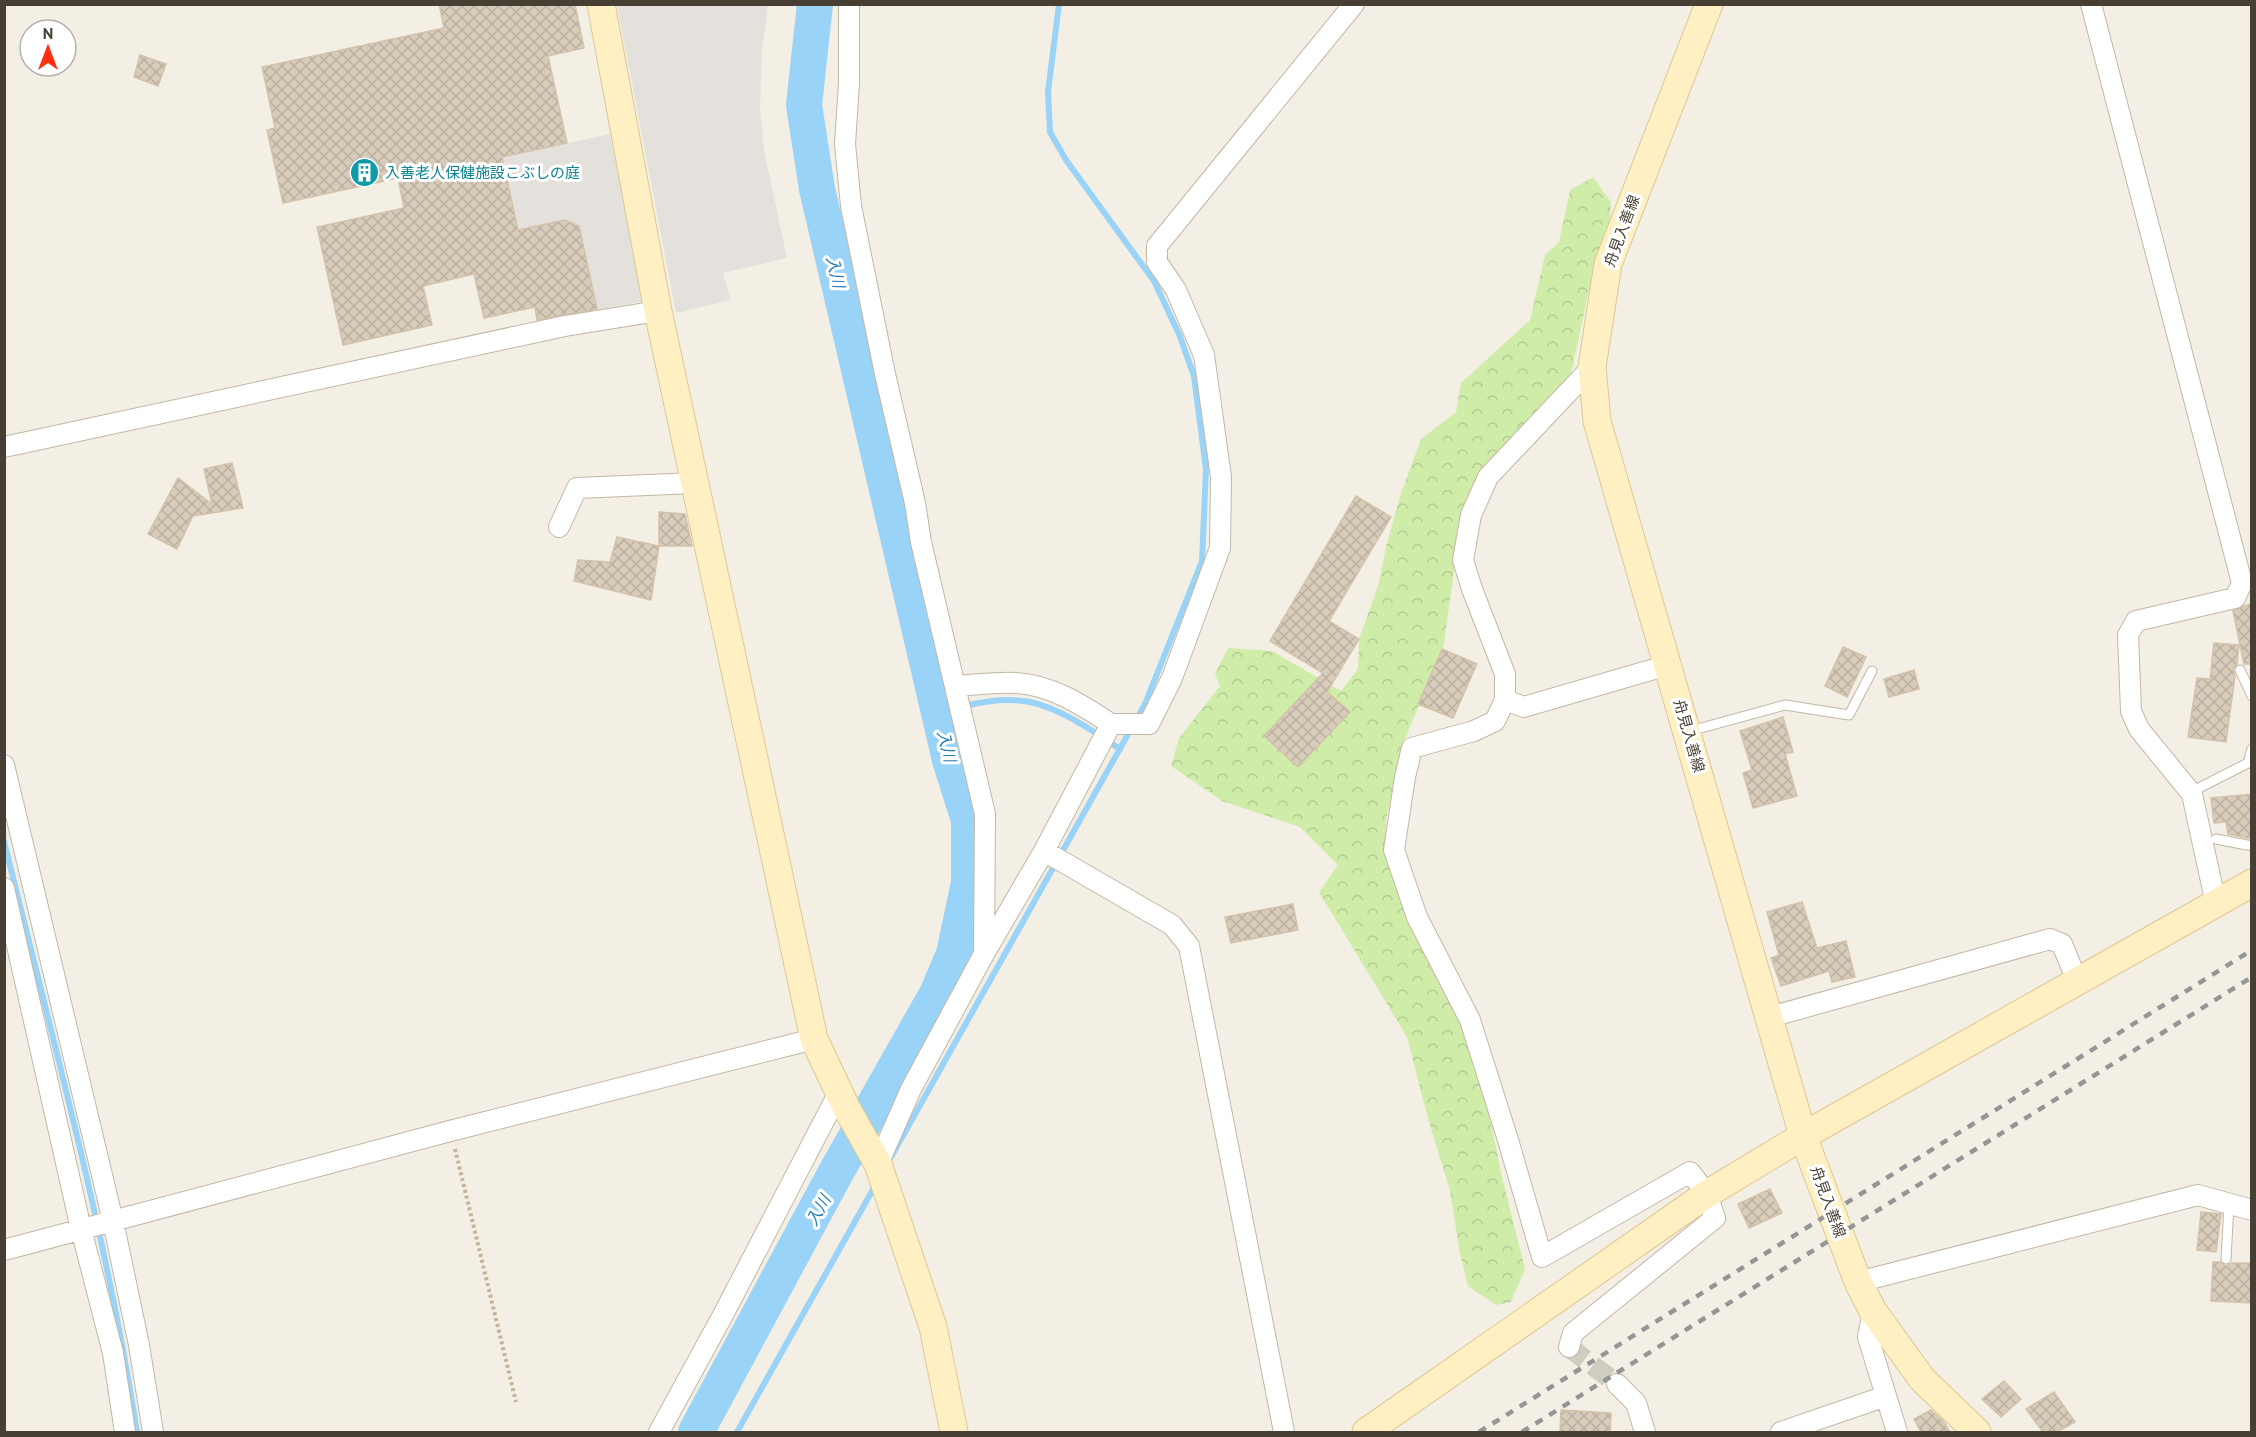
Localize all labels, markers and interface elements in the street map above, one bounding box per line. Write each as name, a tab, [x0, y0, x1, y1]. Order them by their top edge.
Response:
north arrow	[18, 18, 78, 78]
text: N	[43, 23, 53, 43]
building icon: 入善老人保健施設こぶしの庭	[348, 157, 380, 189]
place label: 入善老人保健施設こぶしの庭	[385, 163, 580, 182]
street label: 舟見入善線	[1600, 192, 1643, 269]
water label: 入川	[823, 254, 850, 292]
street label: 舟見入善線	[1670, 697, 1709, 775]
water label: 入川	[933, 728, 961, 766]
street label: 舟見入善線	[1807, 1163, 1850, 1240]
water label: 入川	[801, 1189, 835, 1229]

